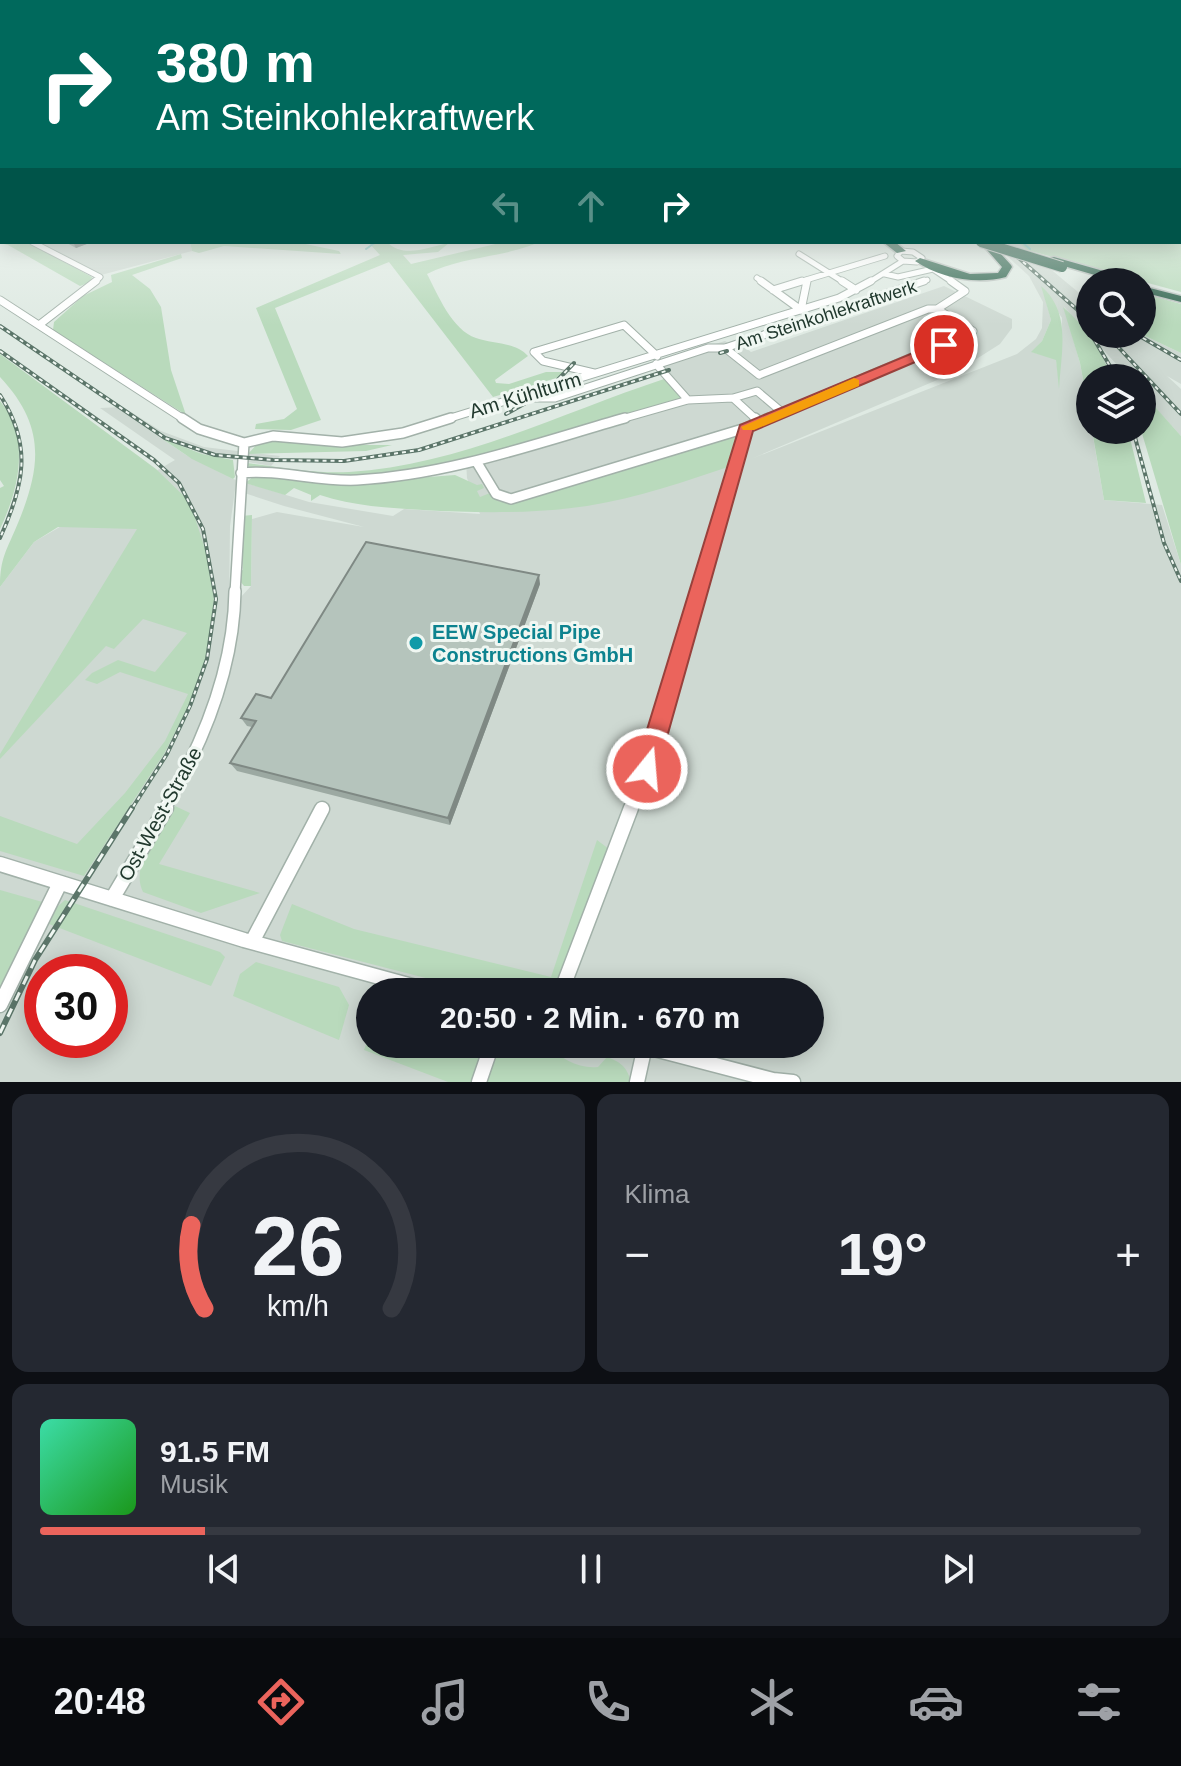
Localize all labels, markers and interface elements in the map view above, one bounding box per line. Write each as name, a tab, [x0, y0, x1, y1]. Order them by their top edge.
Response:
text: 380 m	[156, 31, 315, 94]
icon: right	[24, 32, 128, 136]
text: Am Steinkohlekraftwerk	[156, 97, 534, 138]
icon: left	[485, 184, 529, 228]
icon: ahead	[569, 184, 613, 228]
icon: right	[653, 184, 697, 228]
map controls	[1076, 268, 1156, 444]
button: search	[1076, 268, 1156, 348]
street label: Am Steinkohlekraftwerk	[733, 276, 920, 354]
pin	[910, 311, 978, 379]
icon: arrive	[922, 323, 966, 367]
button: layers	[1076, 364, 1156, 444]
street label: Am Kühlturm	[467, 368, 583, 422]
place label: EEW Special Pipe Constructions GmbH	[432, 621, 633, 666]
marker: EEW Special Pipe Constructions GmbH	[407, 634, 425, 652]
position arrow	[605, 727, 689, 811]
street label: Ost-West-Straße	[114, 743, 206, 885]
speed limit sign: 30	[24, 954, 128, 1058]
text: 20:50 · 2 Min. · 670 m	[440, 1001, 740, 1034]
text: Klima	[625, 1179, 690, 1209]
text: 26	[252, 1200, 345, 1293]
text: 19°	[837, 1221, 928, 1288]
text: −	[625, 1230, 650, 1279]
text: +	[1115, 1230, 1141, 1279]
text: km/h	[267, 1290, 329, 1322]
text: 91.5 FM	[160, 1435, 270, 1468]
text: Musik	[160, 1469, 228, 1499]
icon: previous	[202, 1547, 246, 1591]
icon: pause	[569, 1547, 613, 1591]
icon: next	[936, 1547, 980, 1591]
icon: directions	[253, 1674, 309, 1730]
icon: music	[417, 1674, 473, 1730]
icon: phone	[580, 1674, 636, 1730]
icon: climate	[744, 1674, 800, 1730]
icon: car	[908, 1674, 964, 1730]
icon: filters	[1071, 1674, 1127, 1730]
text: 20:48	[54, 1681, 146, 1722]

